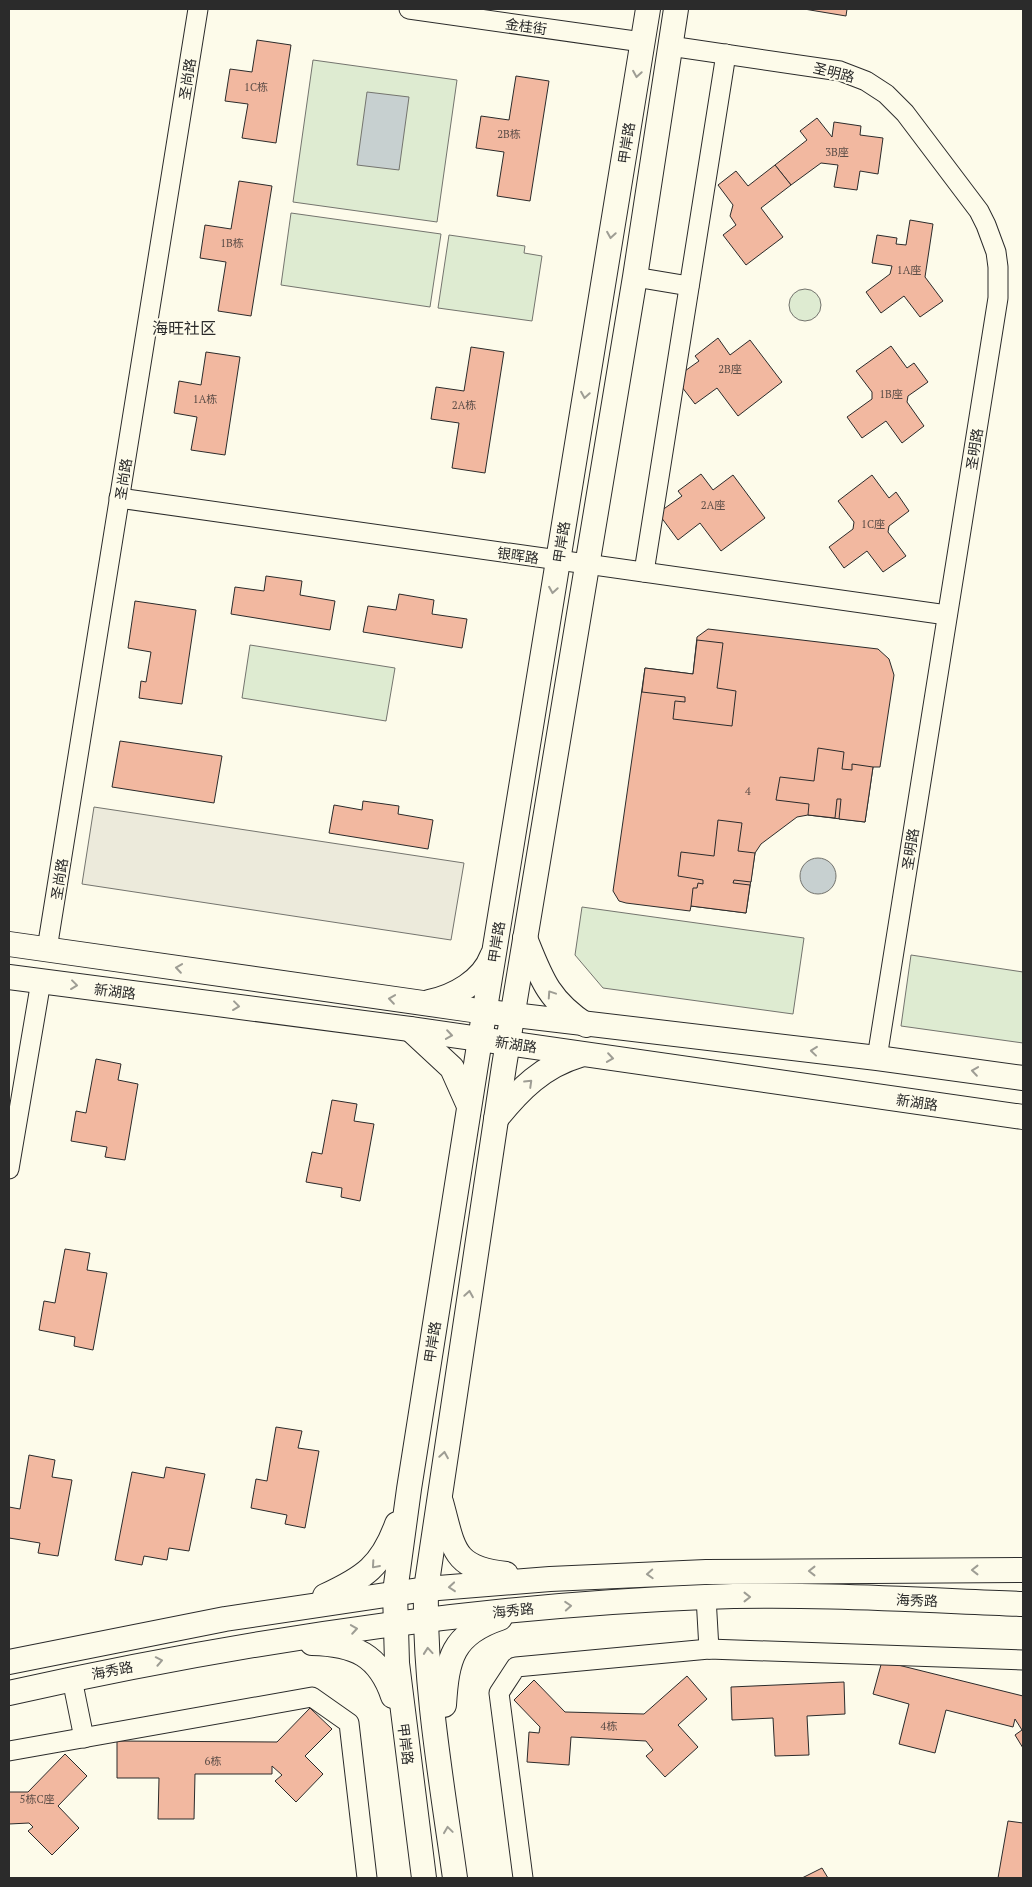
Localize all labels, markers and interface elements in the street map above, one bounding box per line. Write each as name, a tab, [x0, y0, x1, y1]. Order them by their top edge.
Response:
street label: 金桂街	[504, 14, 548, 38]
street label: 圣尚路	[174, 57, 200, 101]
street label: 圣明路	[811, 58, 857, 86]
one-way arrow	[632, 71, 643, 79]
house number: 1C栋	[244, 80, 268, 94]
street label: 甲岸路	[613, 121, 639, 165]
house number: 2B栋	[497, 127, 521, 141]
house number: 3B座	[825, 145, 849, 159]
one-way arrow	[606, 231, 617, 239]
house number: 1B栋	[220, 236, 244, 250]
house number: 1A座	[897, 263, 921, 277]
district label: 海旺社区	[152, 317, 216, 339]
house number: 2B座	[718, 362, 742, 376]
house number: 1B座	[879, 387, 903, 401]
one-way arrow	[580, 391, 591, 399]
house number: 1A栋	[193, 392, 217, 406]
house number: 2A栋	[452, 398, 476, 412]
street label: 圣明路	[961, 427, 987, 471]
street label: 圣尚路	[110, 457, 136, 501]
house number: 2A座	[701, 498, 725, 512]
house number: 1C座	[861, 517, 885, 531]
street label: 甲岸路	[548, 520, 574, 564]
street label: 银晖路	[496, 543, 540, 567]
one-way arrow	[549, 586, 559, 594]
house number: 4	[745, 784, 751, 798]
street label: 圣明路	[897, 827, 923, 871]
street label: 圣尚路	[46, 857, 72, 901]
street label: 甲岸路	[483, 920, 509, 964]
one-way arrow	[175, 964, 184, 974]
one-way arrow	[71, 979, 79, 990]
street label: 新湖路	[93, 979, 137, 1003]
one-way arrow	[548, 990, 558, 999]
one-way arrow	[388, 995, 396, 1005]
one-way arrow	[231, 1001, 240, 1011]
one-way arrow	[444, 1029, 453, 1039]
street label: 新湖路	[494, 1032, 538, 1056]
one-way arrow	[809, 1046, 817, 1057]
one-way arrow	[606, 1052, 614, 1063]
one-way arrow	[971, 1066, 979, 1077]
one-way arrow	[523, 1079, 532, 1088]
street label: 新湖路	[895, 1090, 939, 1114]
one-way arrow	[464, 1290, 474, 1299]
street label: 甲岸路	[419, 1320, 445, 1364]
one-way arrow	[439, 1451, 449, 1459]
one-way arrow	[372, 1559, 381, 1568]
one-way arrow	[970, 1565, 978, 1575]
one-way arrow	[808, 1566, 816, 1576]
one-way arrow	[645, 1569, 653, 1579]
one-way arrow	[448, 1581, 456, 1592]
street label: 海秀路	[896, 1590, 938, 1610]
one-way arrow	[744, 1592, 752, 1602]
street label: 海秀路	[491, 1598, 535, 1622]
one-way arrow	[564, 1600, 572, 1611]
one-way arrow	[350, 1624, 358, 1634]
one-way arrow	[423, 1647, 434, 1655]
one-way arrow	[155, 1656, 164, 1667]
street label: 海秀路	[90, 1657, 134, 1683]
house number: 4栋	[601, 1719, 617, 1733]
street label: 甲岸路	[394, 1722, 418, 1766]
house number: 6栋	[205, 1754, 221, 1768]
house number: 5栋C座	[20, 1792, 54, 1806]
one-way arrow	[443, 1826, 454, 1834]

